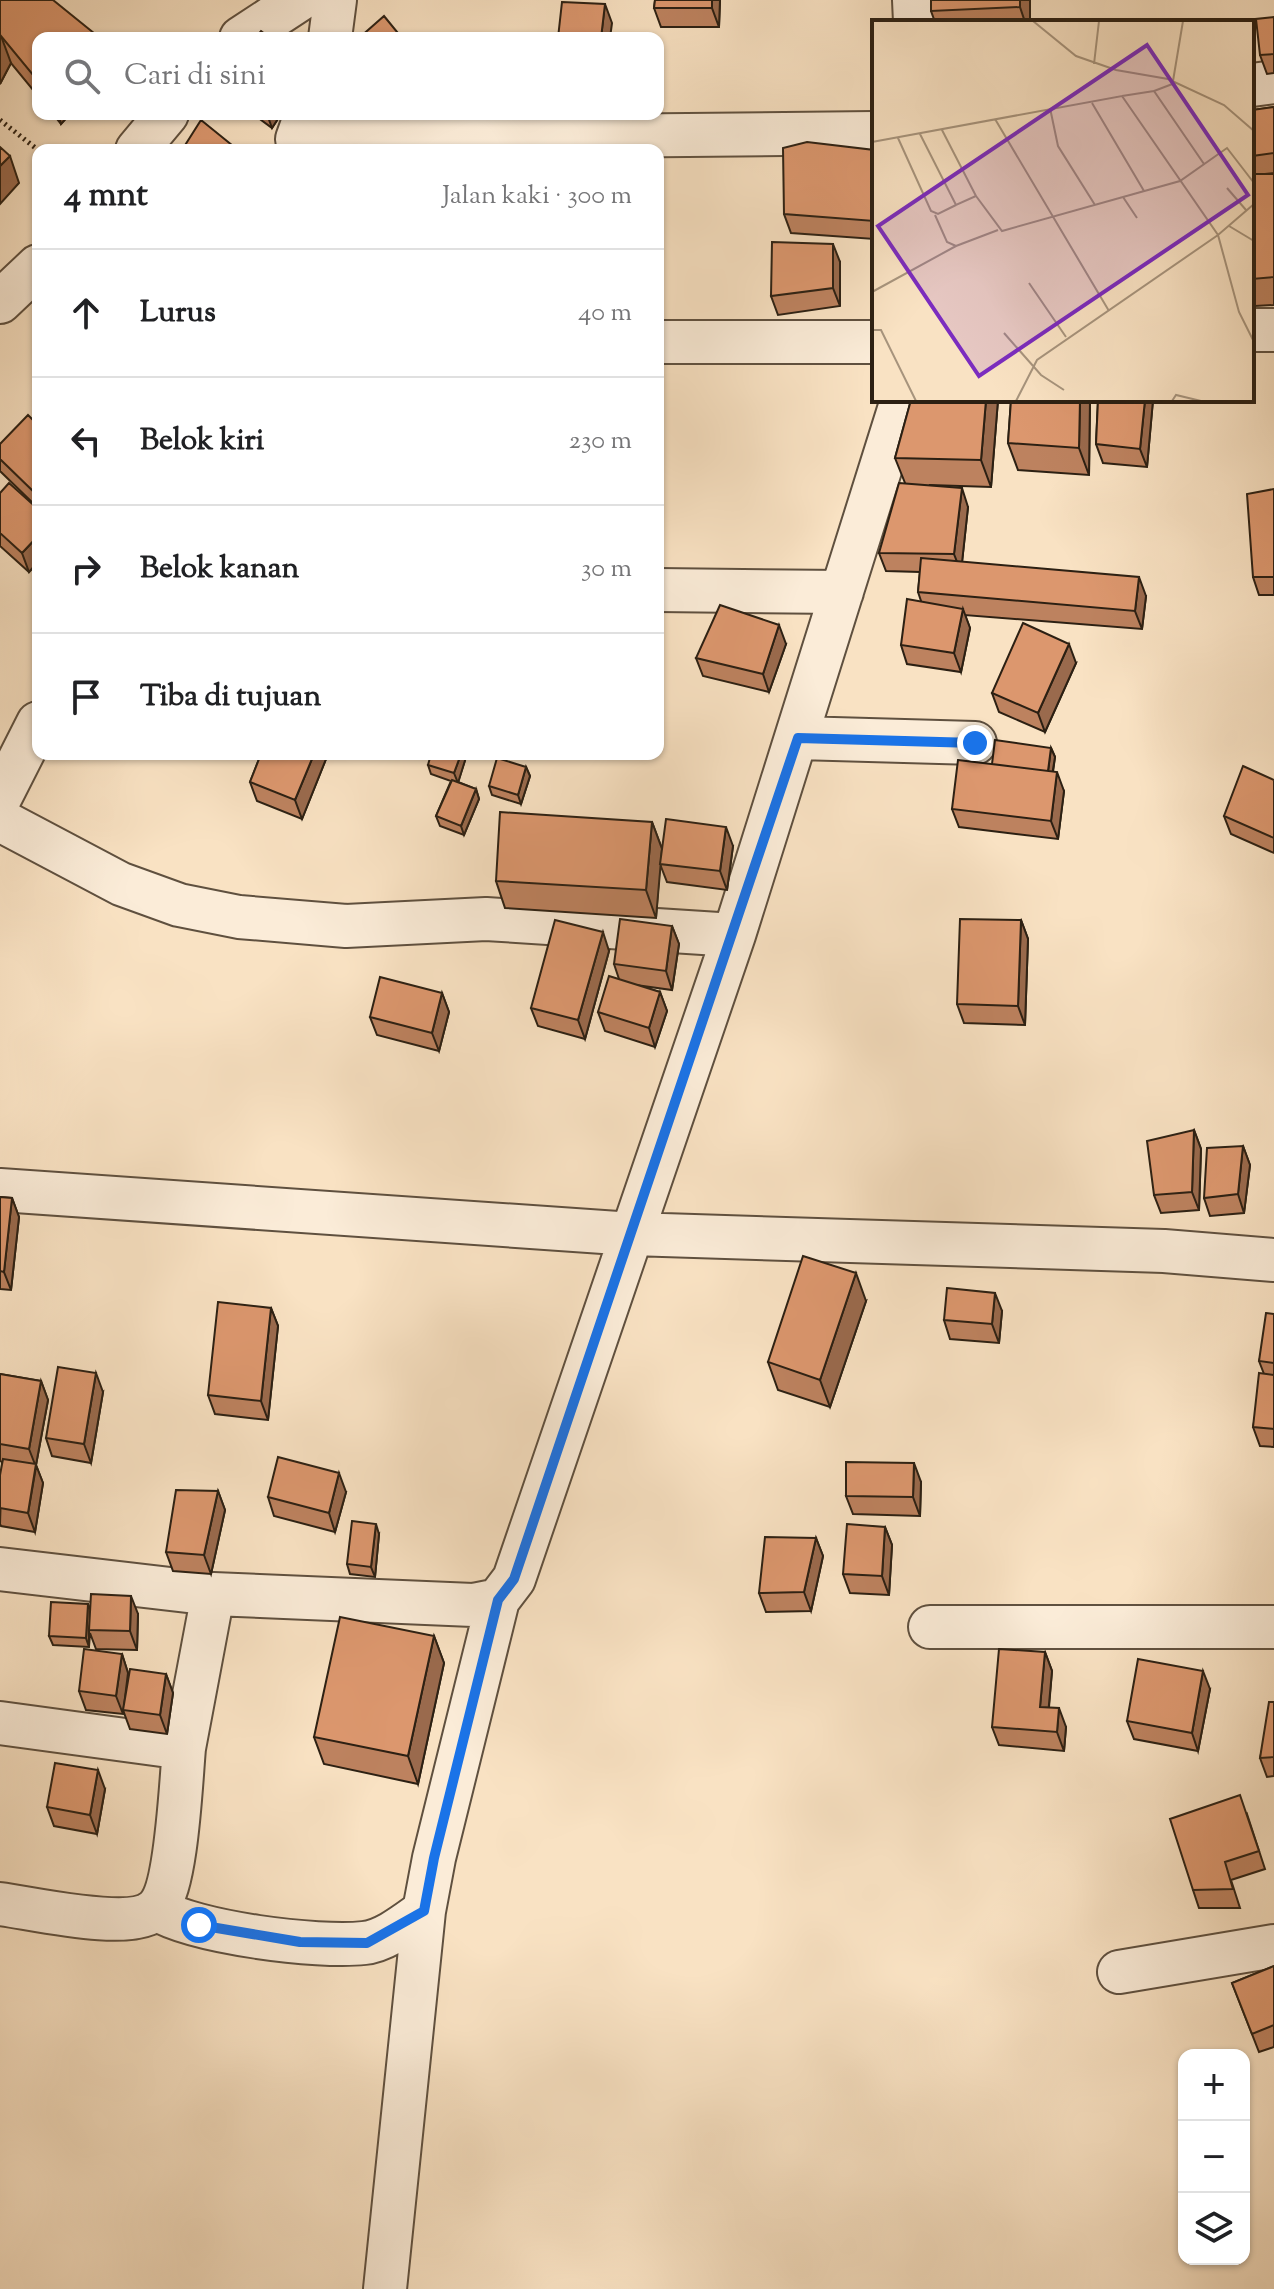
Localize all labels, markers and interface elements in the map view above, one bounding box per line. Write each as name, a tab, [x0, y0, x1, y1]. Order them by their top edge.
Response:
inset map	[872, 20, 1254, 402]
search box	[32, 32, 664, 120]
icon: search	[60, 54, 104, 98]
text: Cari di sini	[124, 55, 266, 98]
text: 4 mnt	[64, 172, 148, 221]
text: Jalan kaki · 300 m	[442, 178, 632, 215]
icon: ahead	[64, 291, 108, 335]
text: Lurus	[140, 292, 216, 335]
text: 40 m	[578, 295, 632, 332]
icon: left	[64, 419, 108, 463]
text: Belok kiri	[140, 420, 264, 463]
text: 230 m	[569, 423, 632, 460]
icon: right	[64, 547, 108, 591]
text: Belok kanan	[140, 548, 299, 591]
text: 30 m	[581, 551, 632, 588]
icon: arrive	[64, 675, 108, 719]
text: Tiba di tujuan	[140, 676, 321, 719]
route end	[957, 725, 993, 761]
route start	[181, 1907, 217, 1943]
map controls	[1178, 2049, 1250, 2265]
button: +	[1178, 2049, 1250, 2121]
button: −	[1178, 2121, 1250, 2193]
button: layers	[1178, 2193, 1250, 2265]

